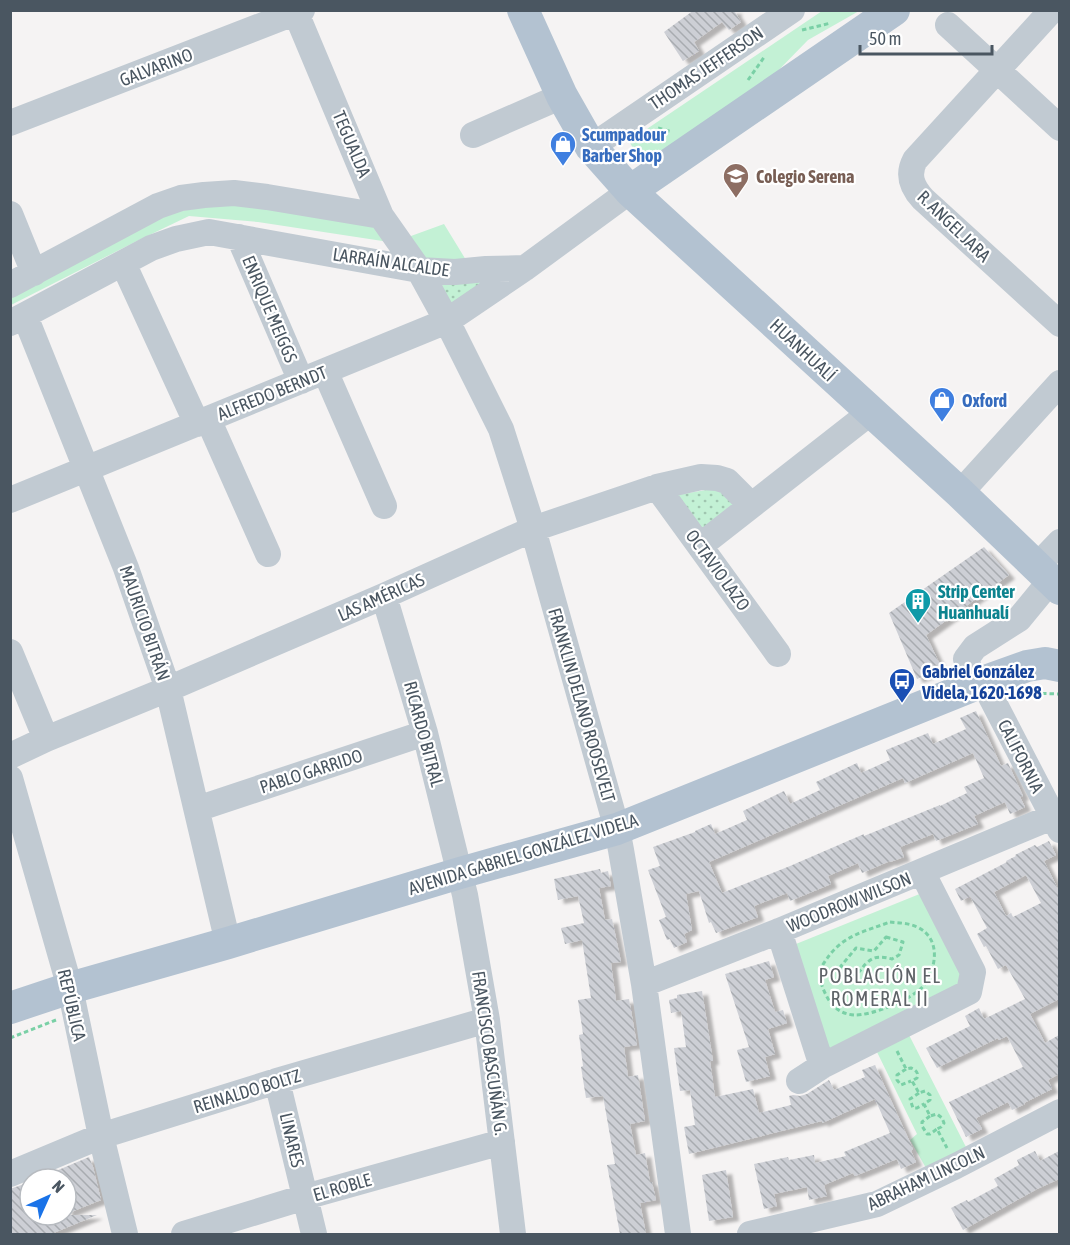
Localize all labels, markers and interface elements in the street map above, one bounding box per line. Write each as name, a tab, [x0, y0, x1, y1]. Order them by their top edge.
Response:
scale bar	[860, 18, 992, 56]
street label: THOMAS JEFFERSON	[645, 22, 767, 114]
text: 50 m	[869, 28, 901, 49]
street label: GALVARINO	[117, 44, 195, 90]
street label: TEGUALDA	[329, 107, 375, 181]
place label: Scumpadour Barber Shop	[582, 124, 666, 166]
shop icon: Scumpadour Barber Shop	[548, 129, 578, 167]
school or university icon: Colegio Serena	[721, 161, 751, 199]
place label: Colegio Serena	[756, 166, 854, 187]
street label: R. ANGEL JARA	[913, 186, 995, 266]
street label: LARRAÍN ALCALDE	[331, 243, 451, 281]
street label: ENRIQUE MEIGGS	[238, 252, 302, 366]
street label: HUANHUALÍ	[766, 314, 840, 386]
street label: ALFREDO BERNDT	[214, 361, 330, 425]
shop icon: Oxford	[927, 385, 957, 423]
place label: Oxford	[962, 390, 1007, 411]
street label: OCTAVIO LAZO	[682, 525, 754, 615]
street label: MAURICIO BITRÁN	[115, 563, 175, 683]
street label: LAS AMÉRICAS	[335, 568, 428, 625]
place label: Strip Center Huanhualí	[938, 581, 1015, 623]
building icon: Strip Center Huanhualí	[903, 586, 933, 624]
street label: FRANKLIN DELANO ROOSEVELT	[544, 605, 620, 805]
place label: Gabriel González Videla, 1620-1698	[921, 661, 1042, 703]
bus stop icon: Gabriel González Videla, 1620-1698	[887, 666, 917, 704]
street label: RICARDO BITRAL	[400, 679, 448, 789]
street label: CALIFORNIA	[994, 716, 1048, 796]
street label: PABLO GARRIDO	[257, 745, 365, 797]
street label: AVENIDA GABRIEL GONZÁLEZ VIDELA	[406, 809, 640, 899]
street label: WOODROW WILSON	[784, 868, 914, 936]
district label: POBLACIÓN EL ROMERAL II	[818, 964, 942, 1010]
street label: REPÚBLICA	[54, 967, 90, 1043]
street label: FRANCISCO BASCUÑÁN G.	[468, 970, 512, 1136]
street label: REINALDO BOLTZ	[191, 1065, 303, 1117]
street label: LINARES	[276, 1111, 309, 1170]
street label: ABRAHAM LINCOLN	[864, 1142, 988, 1214]
north arrow	[18, 1167, 78, 1227]
street label: EL ROBLE	[310, 1169, 374, 1205]
text: N	[49, 1177, 68, 1196]

